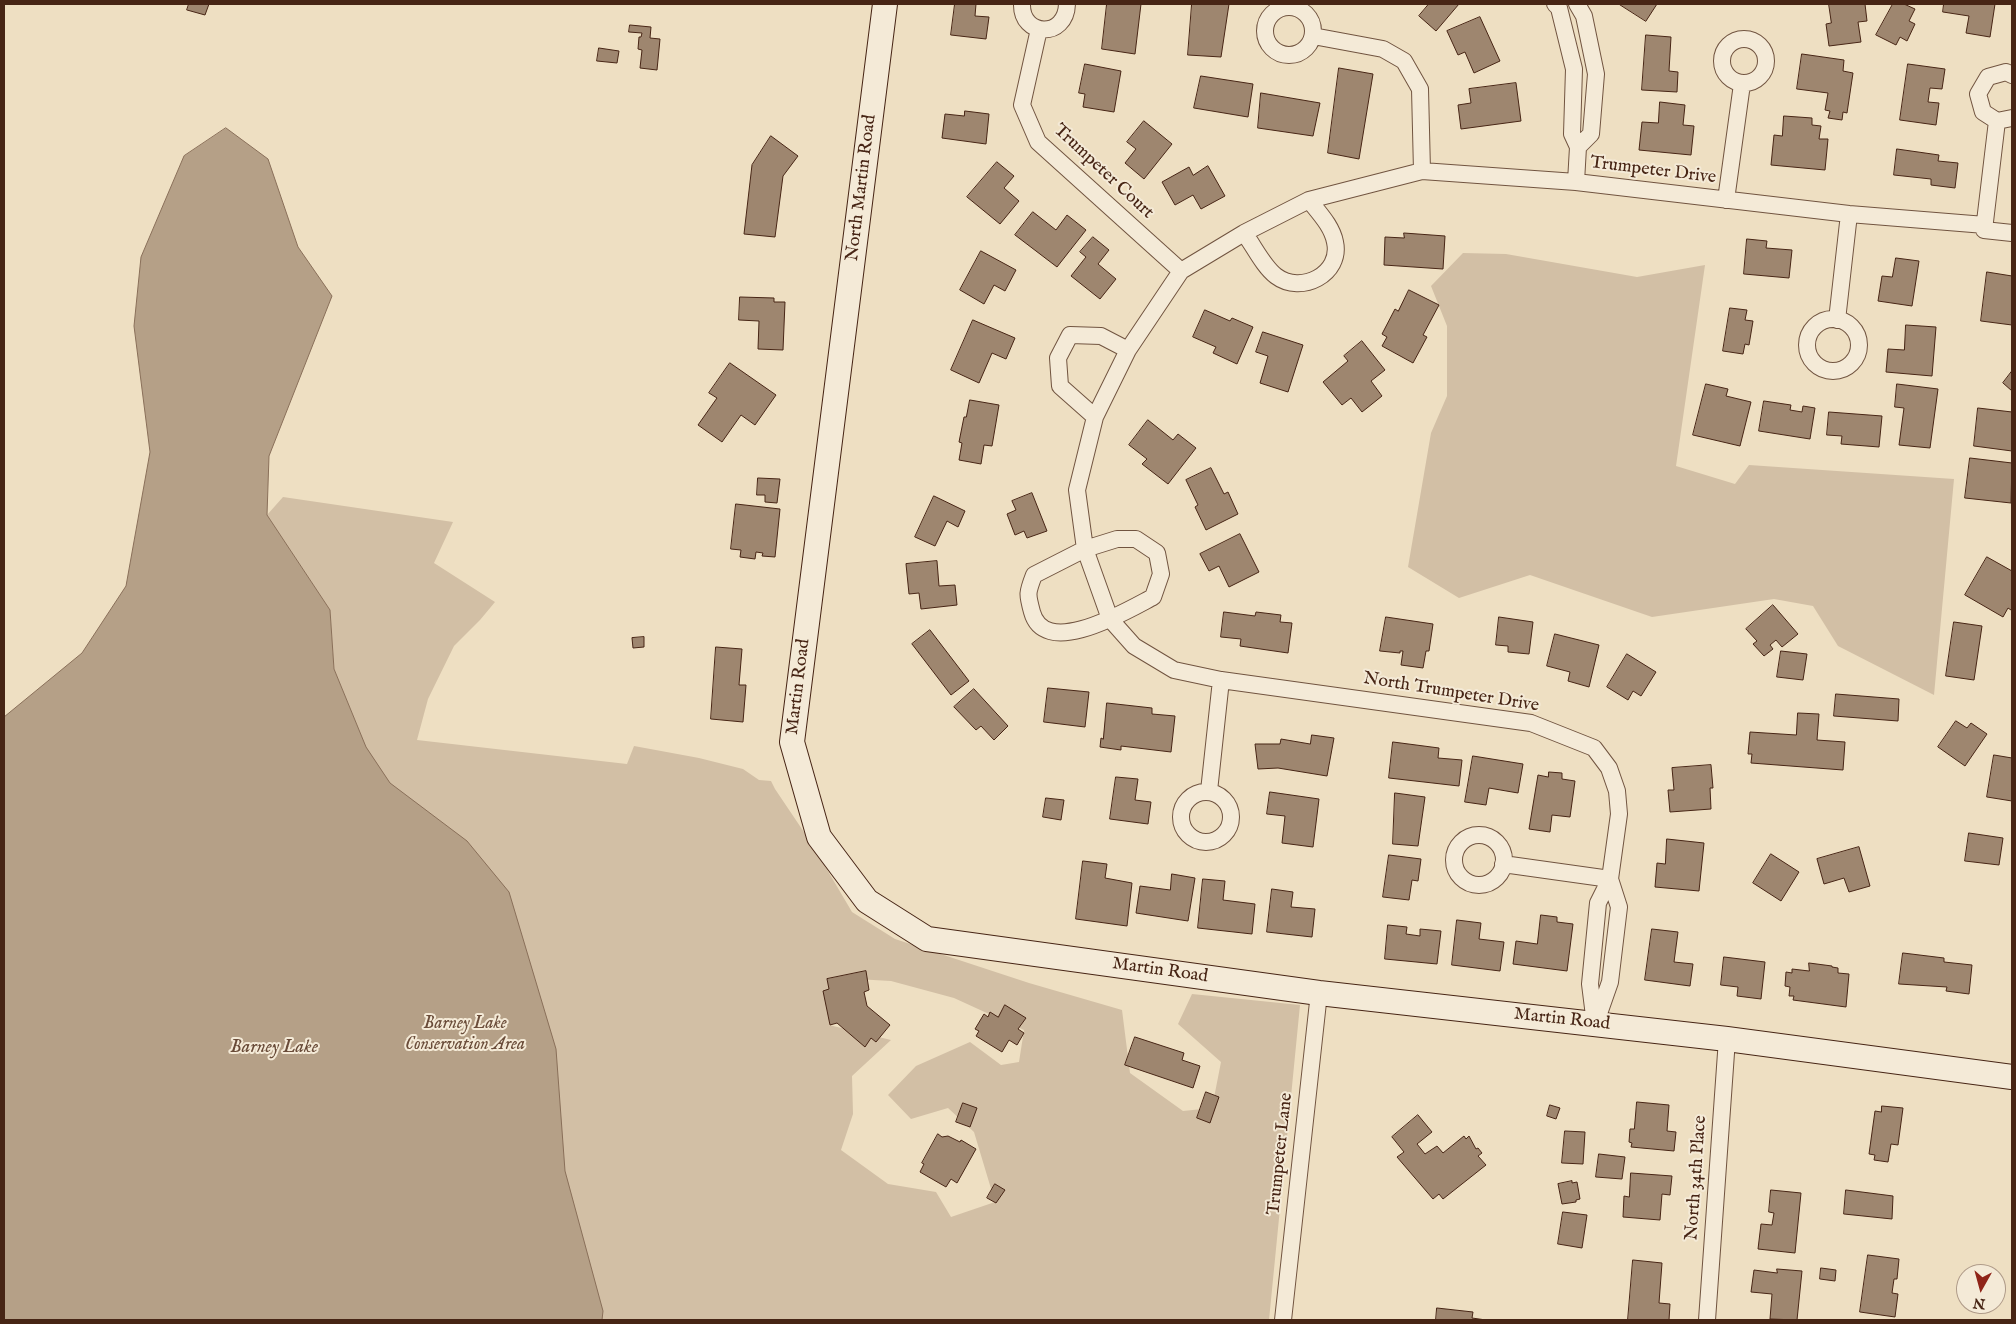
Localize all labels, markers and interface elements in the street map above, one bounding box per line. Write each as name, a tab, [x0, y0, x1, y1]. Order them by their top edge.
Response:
street label: North Martin Road	[842, 113, 882, 263]
street label: Trumpeter Court	[1048, 120, 1158, 224]
street label: Trumpeter Drive	[1589, 153, 1717, 189]
street label: Martin Road	[782, 638, 816, 736]
street label: North Trumpeter Drive	[1362, 668, 1540, 718]
street label: Martin Road	[1111, 954, 1209, 988]
street label: Martin Road	[1513, 1004, 1611, 1036]
park label: Barney Lake Conservation Area	[405, 1013, 525, 1056]
water label: Barney Lake	[230, 1037, 318, 1059]
street label: Trumpeter Lane	[1264, 1092, 1298, 1216]
street label: North 34th Place	[1682, 1115, 1712, 1241]
north arrow	[1956, 1264, 2006, 1314]
text: N	[1972, 1293, 1986, 1313]

